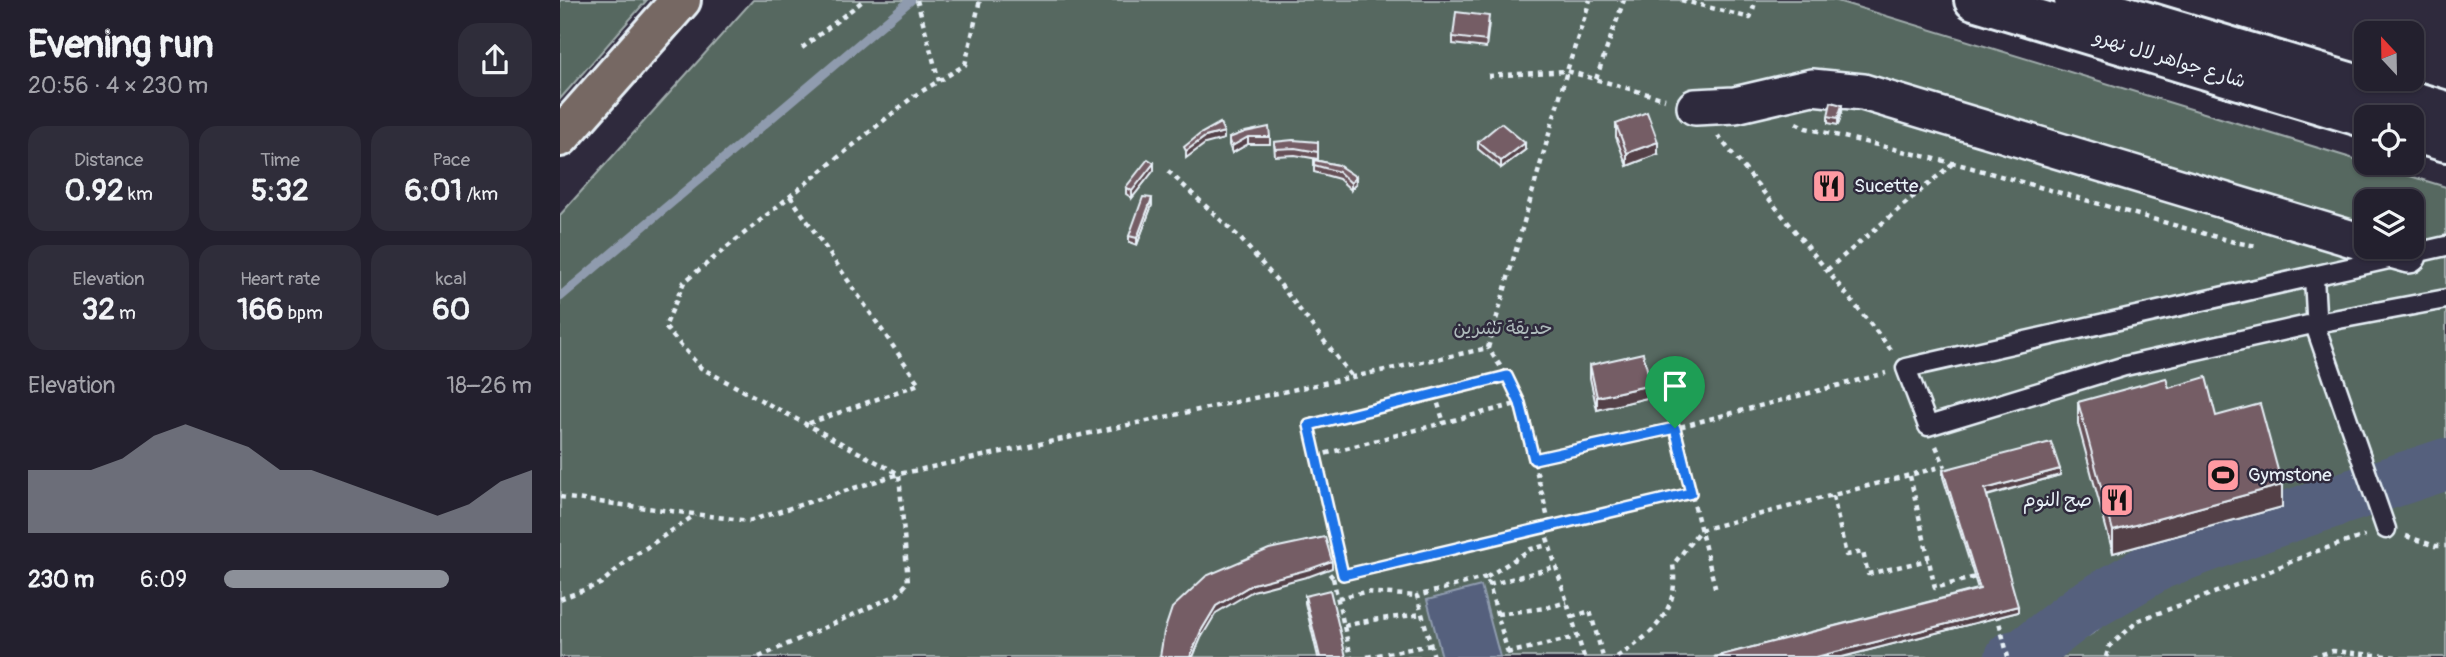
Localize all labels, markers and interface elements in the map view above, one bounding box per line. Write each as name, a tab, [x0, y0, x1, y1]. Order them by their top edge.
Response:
text: Evening run	[28, 21, 214, 69]
north arrow	[2354, 21, 2424, 91]
map controls	[2354, 21, 2424, 259]
button: share	[458, 23, 532, 97]
street label: شارع جواهر لال نهرو	[2089, 24, 2249, 94]
text: 20:56 · 4 × 230 m	[28, 71, 208, 100]
button: locate	[2354, 105, 2424, 175]
text: Distance	[74, 148, 143, 172]
text: Time	[260, 148, 300, 172]
text: Pace	[433, 148, 470, 172]
restaurant icon: Sucette	[1810, 167, 1848, 205]
text: 0.92	[65, 172, 124, 209]
text: 5:32	[251, 172, 309, 209]
text: 6:01	[405, 172, 462, 209]
place label: Sucette	[1854, 174, 1919, 198]
text: km	[124, 182, 153, 206]
text: /km	[462, 182, 498, 206]
button: layers	[2354, 189, 2424, 259]
text: Elevation	[72, 267, 145, 291]
text: Heart rate	[240, 267, 320, 291]
text: kcal	[436, 267, 467, 291]
text: 32	[81, 291, 115, 328]
text: 166	[237, 291, 284, 328]
text: 60	[432, 291, 470, 328]
text: m	[115, 301, 136, 325]
text: bpm	[284, 301, 323, 325]
park label: حديقة تشرين	[1453, 316, 1553, 340]
pin	[1645, 356, 1705, 428]
icon: arrive	[1656, 367, 1694, 405]
text: Elevation	[28, 371, 116, 400]
text: 18–26 m	[446, 371, 532, 400]
sports icon: Gymstone	[2204, 456, 2242, 494]
place label: Gymstone	[2248, 463, 2332, 487]
restaurant icon: صح النوم	[2098, 481, 2136, 519]
place label: صح النوم	[2023, 488, 2092, 514]
text: 230 m	[28, 565, 94, 594]
text: 6:09	[140, 565, 187, 594]

